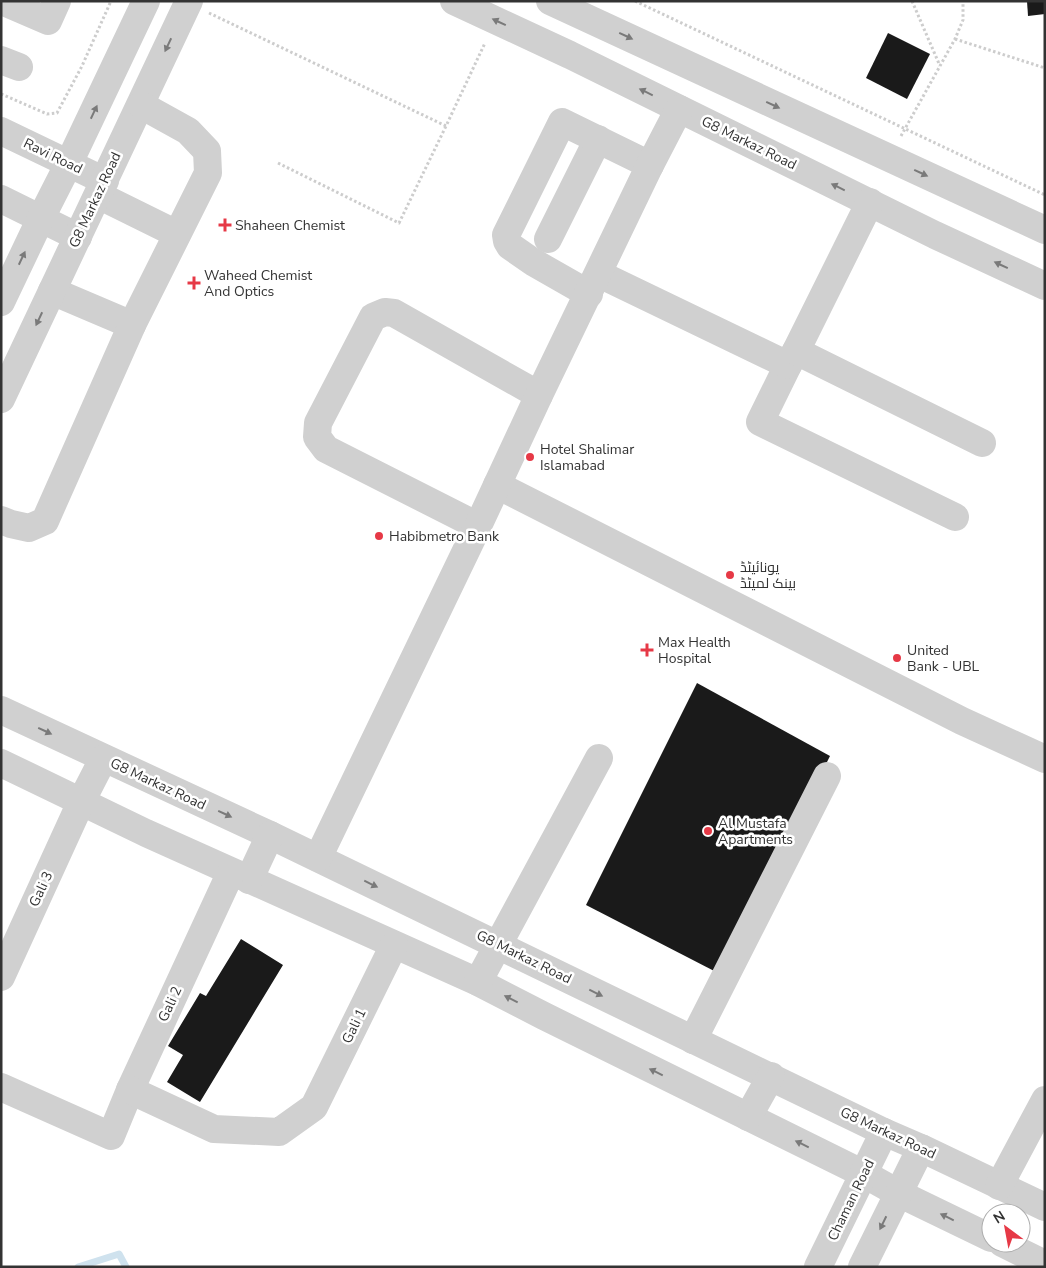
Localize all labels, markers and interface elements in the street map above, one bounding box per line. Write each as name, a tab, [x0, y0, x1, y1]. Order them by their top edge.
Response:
one-way arrow	[492, 18, 506, 26]
one-way arrow	[619, 33, 633, 41]
one-way arrow	[164, 38, 172, 52]
one-way arrow	[638, 88, 653, 96]
one-way arrow	[766, 101, 780, 109]
one-way arrow	[90, 105, 98, 119]
street label: G8 Markaz Road	[698, 112, 800, 174]
street label: Ravi Road	[20, 134, 86, 178]
street label: G8 Markaz Road	[65, 149, 125, 251]
one-way arrow	[914, 169, 928, 177]
one-way arrow	[831, 183, 846, 191]
place label: Shaheen Chemist	[235, 216, 345, 235]
marker: Shaheen Chemist	[219, 219, 231, 231]
one-way arrow	[18, 251, 26, 265]
one-way arrow	[993, 261, 1008, 270]
place label: Waheed Chemist And Optics	[204, 266, 312, 301]
marker: Waheed Chemist And Optics	[188, 277, 200, 289]
one-way arrow	[35, 312, 43, 326]
place label: Hotel Shalimar Islamabad	[540, 440, 634, 475]
marker: Hotel Shalimar Islamabad	[524, 451, 536, 463]
place label: Habibmetro Bank	[389, 527, 500, 546]
marker: Habibmetro Bank	[373, 530, 385, 542]
place label: یونائیٹڈ بینک لمیٹڈ	[740, 558, 796, 593]
marker: یونائیٹڈ بینک لمیٹڈ	[724, 569, 736, 581]
place label: Max Health Hospital	[658, 633, 731, 668]
place label: United Bank - UBL	[907, 641, 980, 676]
marker: Max Health Hospital	[640, 643, 654, 657]
marker: United Bank - UBL	[891, 652, 903, 664]
one-way arrow	[38, 727, 52, 735]
street label: G8 Markaz Road	[107, 754, 209, 814]
one-way arrow	[217, 810, 232, 819]
place label: Al Mustafa Apartments	[718, 814, 793, 849]
marker: Al Mustafa Apartments	[702, 825, 714, 837]
street label: Gali 3	[25, 868, 57, 910]
one-way arrow	[364, 880, 379, 888]
street label: G8 Markaz Road	[473, 926, 575, 988]
street label: Gali 2	[154, 983, 186, 1025]
one-way arrow	[589, 989, 604, 997]
one-way arrow	[504, 995, 518, 1003]
street label: Gali 1	[337, 1005, 371, 1047]
one-way arrow	[649, 1068, 663, 1076]
street label: G8 Markaz Road	[837, 1103, 939, 1163]
one-way arrow	[795, 1140, 809, 1148]
street label: Chaman Road	[823, 1156, 879, 1244]
north arrow	[981, 1203, 1031, 1253]
text: N	[990, 1207, 1009, 1228]
one-way arrow	[940, 1213, 954, 1221]
one-way arrow	[879, 1216, 887, 1230]

